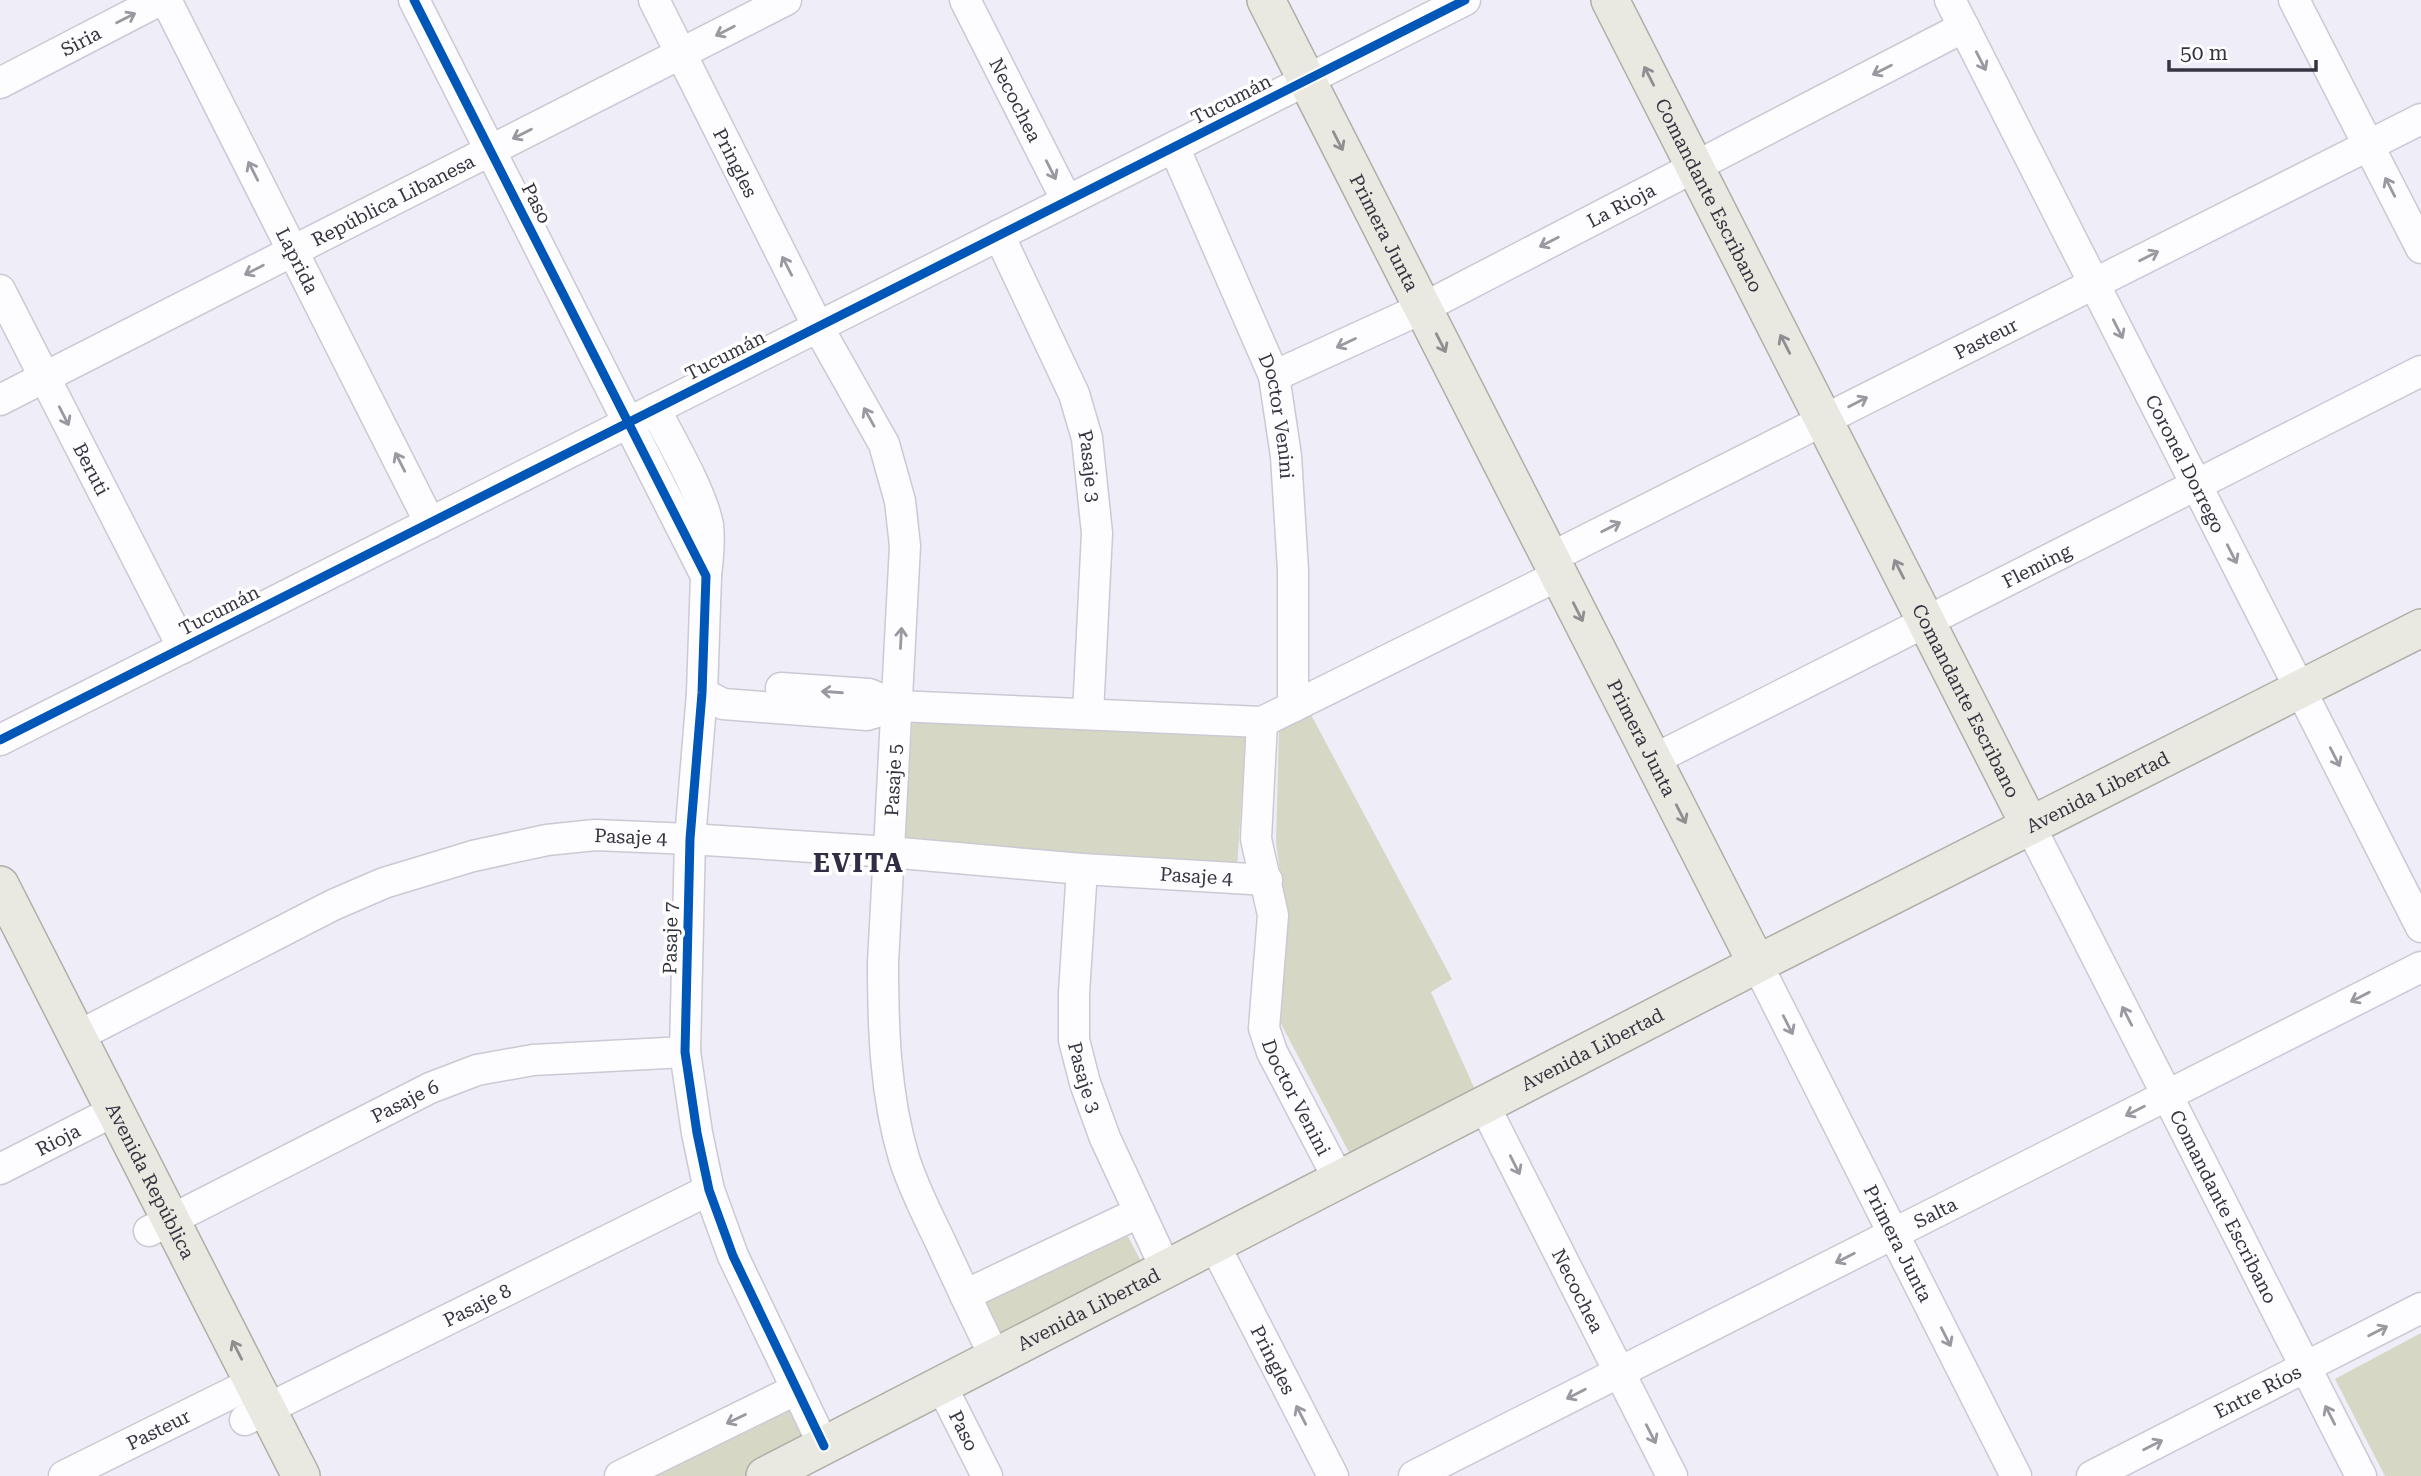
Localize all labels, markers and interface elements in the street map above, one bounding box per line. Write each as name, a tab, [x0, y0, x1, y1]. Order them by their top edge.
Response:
one-way arrow	[115, 11, 136, 24]
street label: Siria	[57, 21, 106, 61]
one-way arrow	[715, 24, 736, 38]
scale bar	[2169, 28, 2316, 72]
text: 50 m	[2180, 41, 2228, 65]
one-way arrow	[1975, 50, 1989, 71]
street label: Necochea	[984, 54, 1046, 147]
one-way arrow	[1872, 64, 1893, 77]
one-way arrow	[1641, 66, 1655, 86]
street label: Tucumán	[1187, 70, 1275, 129]
street label: Comandante Escribano	[1650, 95, 1768, 296]
street label: Pringles	[708, 124, 762, 201]
one-way arrow	[512, 128, 533, 141]
one-way arrow	[1332, 130, 1346, 151]
street label: República Libanesa	[308, 149, 479, 251]
one-way arrow	[1044, 159, 1058, 180]
one-way arrow	[245, 162, 259, 182]
street label: Primera Junta	[1345, 170, 1424, 296]
one-way arrow	[2383, 177, 2396, 198]
street label: La Rioja	[1583, 178, 1660, 233]
street label: Paso	[517, 179, 556, 227]
street label: Laprida	[271, 224, 324, 298]
one-way arrow	[1540, 236, 1560, 250]
one-way arrow	[2138, 249, 2159, 263]
one-way arrow	[780, 256, 794, 277]
one-way arrow	[244, 264, 265, 278]
street label: Pasteur	[1950, 313, 2022, 364]
one-way arrow	[2111, 318, 2125, 339]
street label: Tucumán	[681, 326, 769, 385]
one-way arrow	[1435, 333, 1449, 353]
one-way arrow	[1778, 334, 1792, 355]
one-way arrow	[1336, 337, 1357, 351]
street label: Doctor Venini	[1254, 350, 1298, 480]
street label: Coronel Dorrego	[2140, 391, 2230, 537]
one-way arrow	[1847, 395, 1868, 409]
one-way arrow	[58, 405, 72, 426]
one-way arrow	[862, 408, 876, 428]
street label: Pasaje 3	[1073, 427, 1105, 504]
street label: Beruti	[68, 439, 114, 499]
one-way arrow	[392, 452, 406, 473]
one-way arrow	[1600, 519, 1621, 533]
street label: Fleming	[1999, 539, 2075, 593]
one-way arrow	[2225, 543, 2239, 564]
one-way arrow	[1892, 559, 1906, 580]
street label: Tucumán	[175, 581, 263, 640]
street label: Comandante Escribano	[1907, 600, 2025, 802]
one-way arrow	[1572, 601, 1585, 622]
one-way arrow	[894, 627, 907, 650]
street label: Primera Junta	[1602, 676, 1681, 801]
one-way arrow	[821, 685, 844, 698]
street label: Pasaje 5	[880, 743, 907, 817]
street label: Avenida Libertad	[2022, 746, 2173, 838]
one-way arrow	[2328, 746, 2342, 767]
one-way arrow	[1675, 803, 1689, 824]
street label: Pasaje 4	[594, 824, 668, 850]
district label: EVITA	[813, 848, 905, 878]
street label: Pasaje 4	[1159, 863, 1234, 890]
street label: Pasaje 7	[658, 901, 683, 975]
one-way arrow	[2350, 991, 2371, 1005]
street label: Avenida Libertad	[1517, 1003, 1668, 1096]
one-way arrow	[2120, 1006, 2133, 1027]
one-way arrow	[1782, 1014, 1796, 1034]
street label: Doctor Venini	[1257, 1037, 1335, 1160]
street label: Pasaje 3	[1063, 1040, 1106, 1116]
street label: Pasaje 6	[367, 1075, 442, 1128]
street label: Avenida República	[101, 1099, 200, 1264]
one-way arrow	[2125, 1105, 2146, 1119]
street label: Comandante Escribano	[2164, 1106, 2282, 1307]
street label: Rioja	[32, 1119, 85, 1161]
one-way arrow	[1508, 1155, 1522, 1175]
street label: Primera Junta	[1859, 1181, 1937, 1307]
street label: Salta	[1910, 1192, 1962, 1234]
street label: Necochea	[1547, 1245, 1609, 1337]
one-way arrow	[1835, 1252, 1856, 1266]
street label: Avenida Libertad	[1013, 1263, 1164, 1356]
street label: Pasaje 8	[440, 1279, 515, 1332]
street label: Pringles	[1246, 1321, 1300, 1398]
one-way arrow	[2367, 1323, 2388, 1337]
one-way arrow	[1939, 1326, 1953, 1347]
one-way arrow	[230, 1340, 244, 1361]
street label: Entre Ríos	[2211, 1360, 2305, 1424]
one-way arrow	[1566, 1387, 1587, 1401]
street label: Pasteur	[123, 1404, 194, 1455]
one-way arrow	[1294, 1405, 1308, 1426]
one-way arrow	[2323, 1405, 2337, 1426]
street label: Paso	[944, 1407, 983, 1455]
one-way arrow	[726, 1413, 747, 1426]
one-way arrow	[1644, 1423, 1658, 1444]
one-way arrow	[2142, 1438, 2163, 1451]

